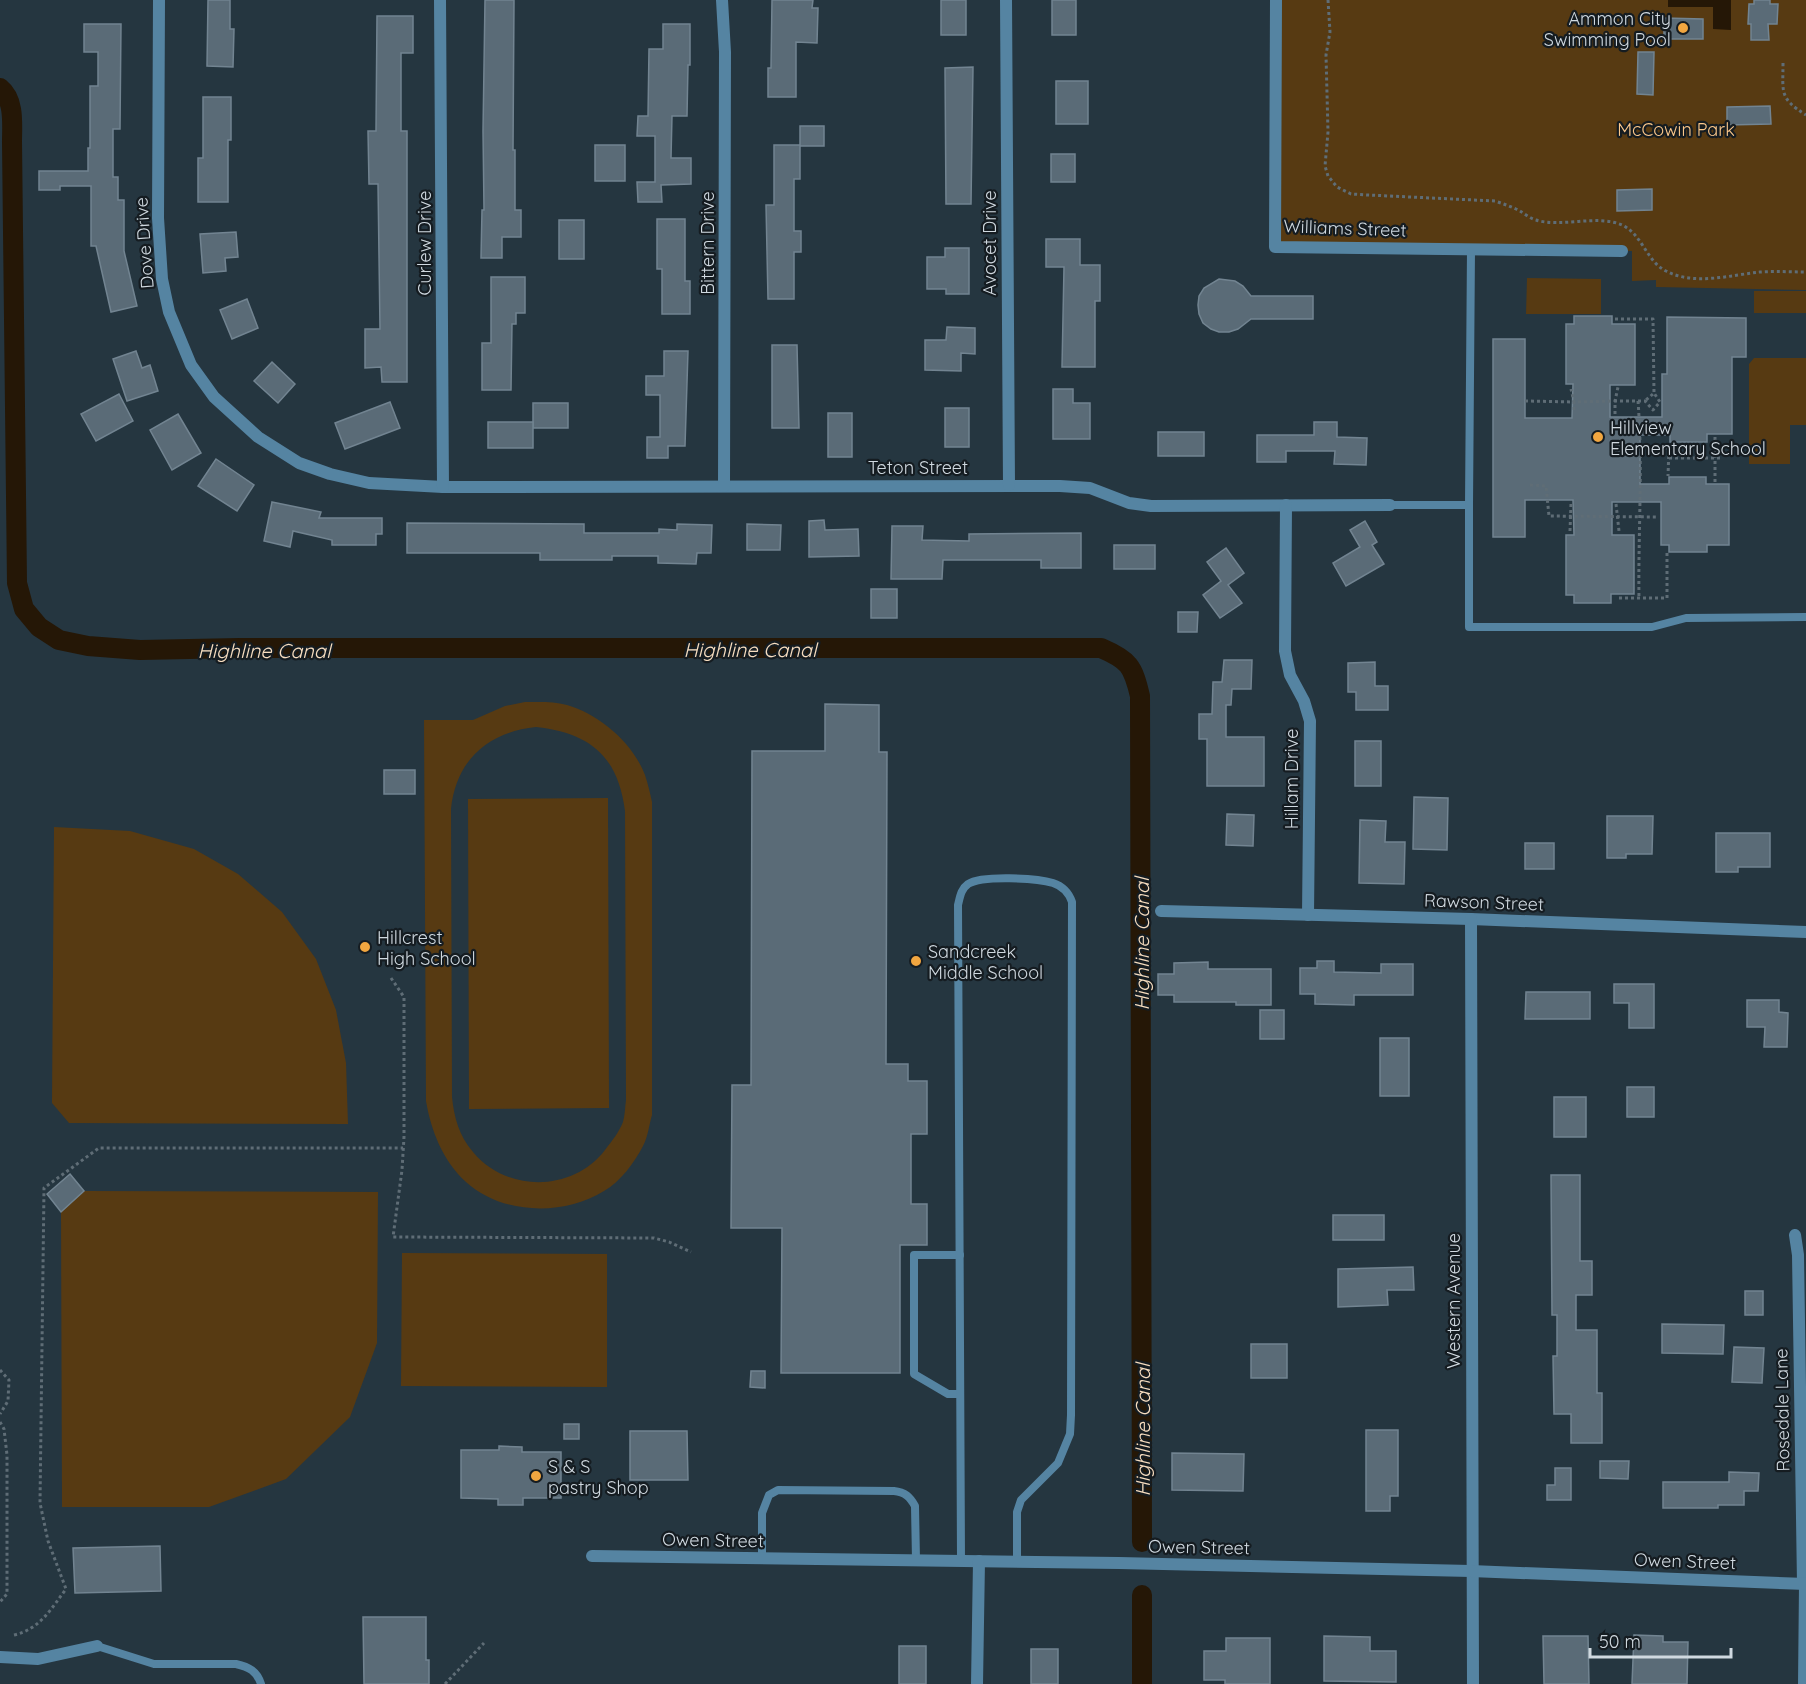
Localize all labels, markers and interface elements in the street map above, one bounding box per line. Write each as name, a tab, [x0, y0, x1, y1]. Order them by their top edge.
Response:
place label: Ammon City Swimming Pool	[1544, 7, 1671, 51]
marker: Ammon City Swimming Pool	[1676, 21, 1690, 35]
park label: McCowin Park	[1617, 118, 1735, 141]
street label: Avocet Drive	[978, 190, 1001, 296]
street label: Curlew Drive	[413, 191, 436, 295]
street label: Bittern Drive	[696, 191, 719, 295]
street label: Dove Drive	[129, 196, 159, 290]
street label: Williams Street	[1283, 214, 1407, 242]
place label: Hillview Elementary School	[1610, 416, 1766, 460]
marker: Hillview Elementary School	[1591, 430, 1605, 444]
street label: Teton Street	[868, 456, 968, 479]
water label: Highline Canal	[683, 637, 819, 662]
water label: Highline Canal	[197, 638, 333, 663]
street label: Hillam Drive	[1280, 729, 1303, 829]
water label: Highline Canal	[1129, 875, 1154, 1011]
street label: Rawson Street	[1424, 888, 1544, 916]
place label: Hillcrest High School	[377, 926, 476, 970]
marker: Hillcrest High School	[358, 940, 372, 954]
place label: Sandcreek Middle School	[928, 940, 1043, 984]
marker: Sandcreek Middle School	[909, 954, 923, 968]
street label: Western Avenue	[1442, 1233, 1465, 1369]
street label: Rosedale Lane	[1769, 1348, 1795, 1472]
water label: Highline Canal	[1130, 1361, 1155, 1497]
place label: S & S pastry Shop	[548, 1455, 649, 1499]
marker: S & S pastry Shop	[529, 1469, 543, 1483]
street label: Owen Street	[662, 1528, 764, 1552]
street label: Owen Street	[1148, 1535, 1250, 1559]
street label: Owen Street	[1634, 1548, 1736, 1574]
scale bar	[1590, 1621, 1731, 1659]
text: 50 m	[1599, 1630, 1641, 1653]

